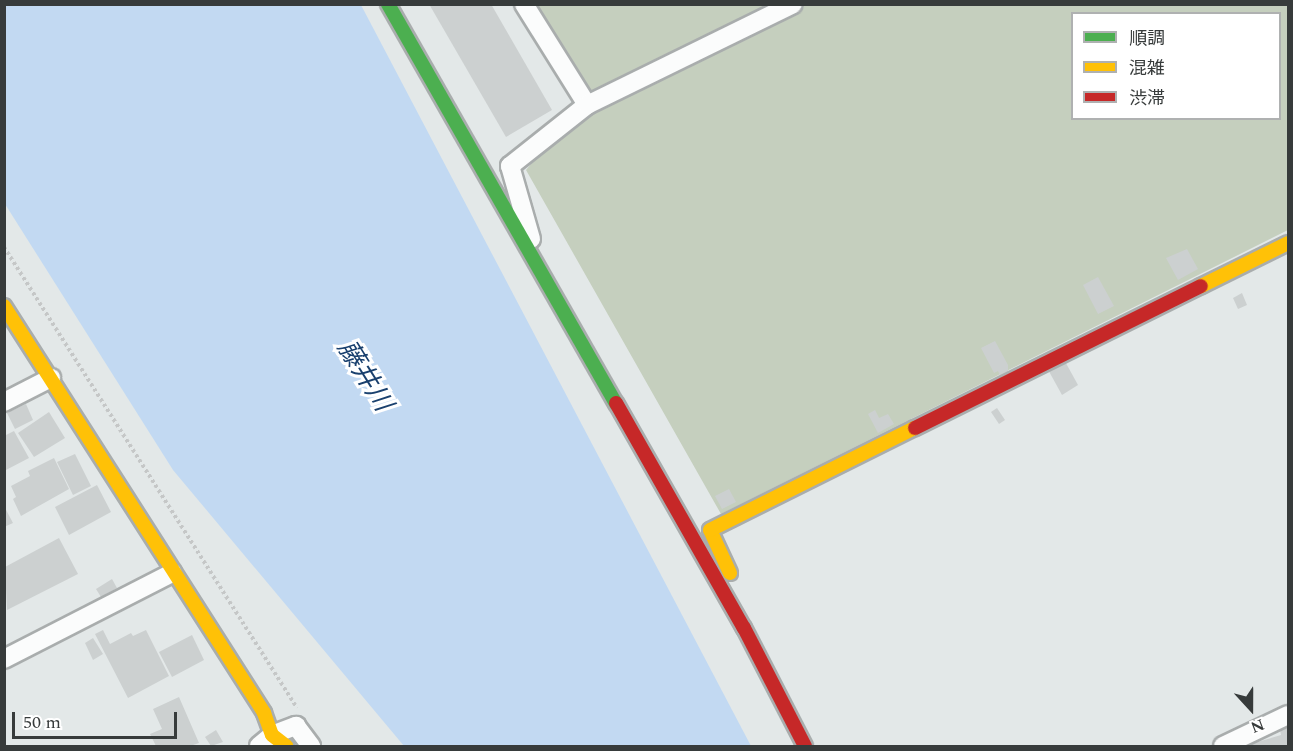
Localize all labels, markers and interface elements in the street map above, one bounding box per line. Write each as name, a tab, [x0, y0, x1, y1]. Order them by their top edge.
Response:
legend	[1071, 12, 1281, 120]
text: 順調	[1129, 25, 1165, 52]
text: 混雑	[1129, 55, 1165, 82]
text: 渋滞	[1129, 85, 1165, 112]
water label: 藤井川	[330, 335, 398, 417]
north arrow	[1221, 679, 1281, 739]
scale bar	[15, 700, 180, 738]
text: 50 m	[23, 709, 61, 736]
text: N	[1247, 712, 1268, 739]

